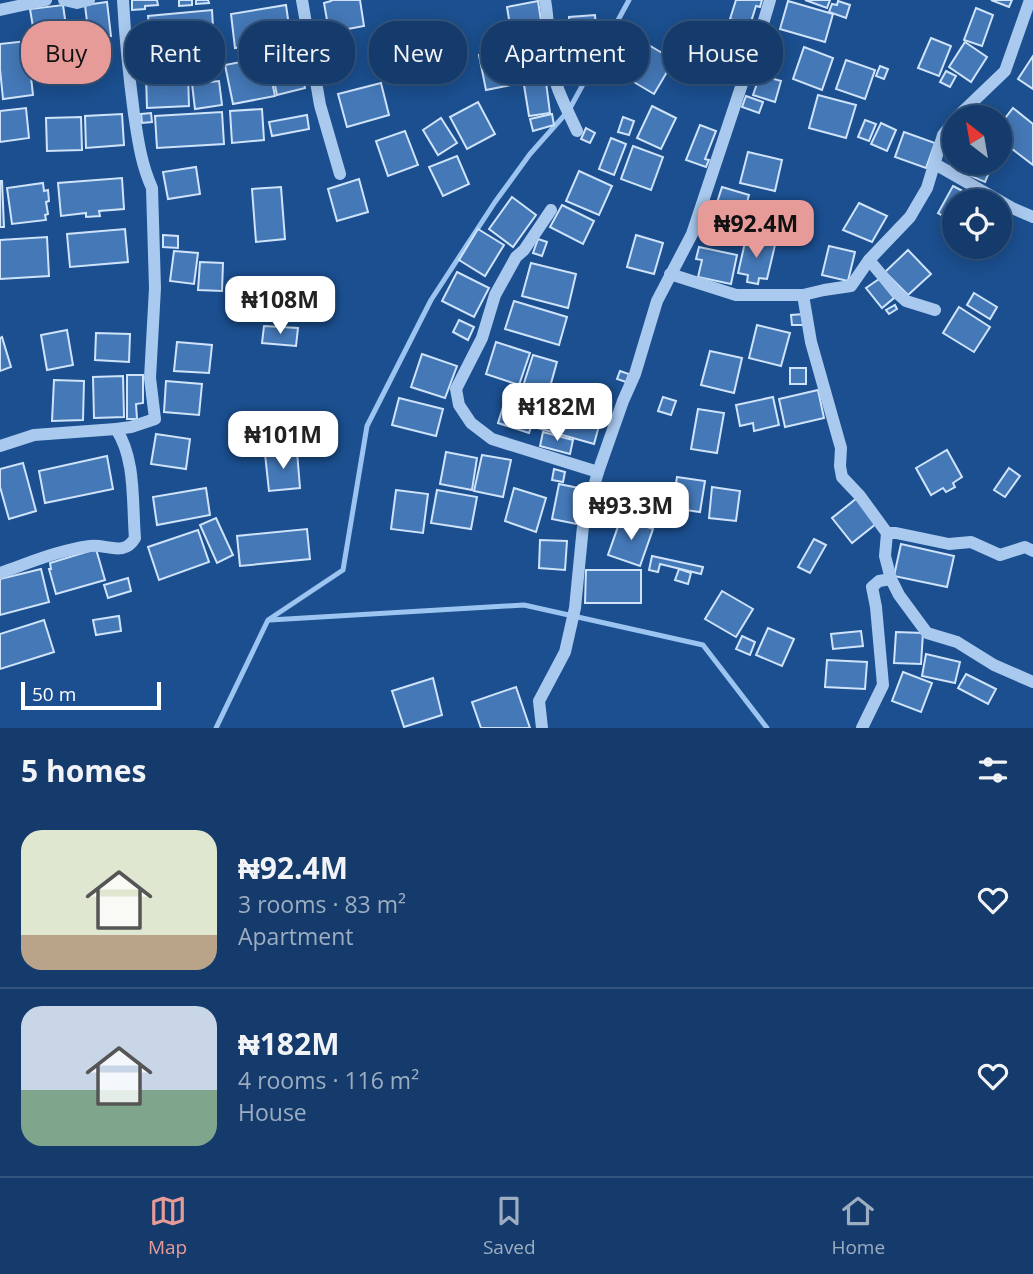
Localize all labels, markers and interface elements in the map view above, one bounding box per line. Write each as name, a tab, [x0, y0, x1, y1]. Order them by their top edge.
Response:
chip: Buy	[21, 21, 111, 84]
chip: Rent	[125, 21, 225, 84]
chip: Filters	[239, 21, 355, 84]
chip: New	[369, 21, 467, 84]
chip: Apartment	[481, 21, 649, 84]
chip: House	[663, 21, 783, 84]
north arrow	[942, 105, 1012, 175]
map controls	[942, 105, 1012, 259]
button: locate	[942, 189, 1012, 259]
pin: ₦92.4M	[699, 201, 813, 260]
text: ₦92.4M	[714, 207, 798, 239]
pin: ₦108M	[231, 276, 329, 336]
text: ₦108M	[241, 283, 319, 315]
pin: ₦182M	[508, 384, 606, 443]
text: ₦182M	[518, 390, 596, 422]
pin: ₦101M	[234, 412, 332, 471]
text: ₦101M	[244, 418, 322, 450]
pin: ₦93.3M	[574, 482, 688, 542]
text: ₦93.3M	[589, 489, 673, 521]
scale bar	[21, 679, 161, 711]
text: 50 m	[32, 681, 76, 707]
text: 5 homes	[21, 750, 146, 791]
icon: filters	[974, 751, 1012, 789]
text: ₦92.4M	[238, 847, 348, 888]
icon: home	[77, 858, 161, 942]
icon: heart	[974, 881, 1012, 919]
text: 3 rooms · 83 m²	[238, 888, 406, 920]
text: Apartment	[238, 920, 354, 952]
text: ₦182M	[238, 1023, 339, 1064]
icon: home	[77, 1034, 161, 1118]
icon: heart	[974, 1057, 1012, 1095]
text: 4 rooms · 116 m²	[238, 1064, 419, 1096]
text: House	[238, 1096, 307, 1128]
tab: Map	[148, 1192, 187, 1260]
tab: Saved	[483, 1192, 536, 1260]
tab: Home	[831, 1192, 885, 1260]

